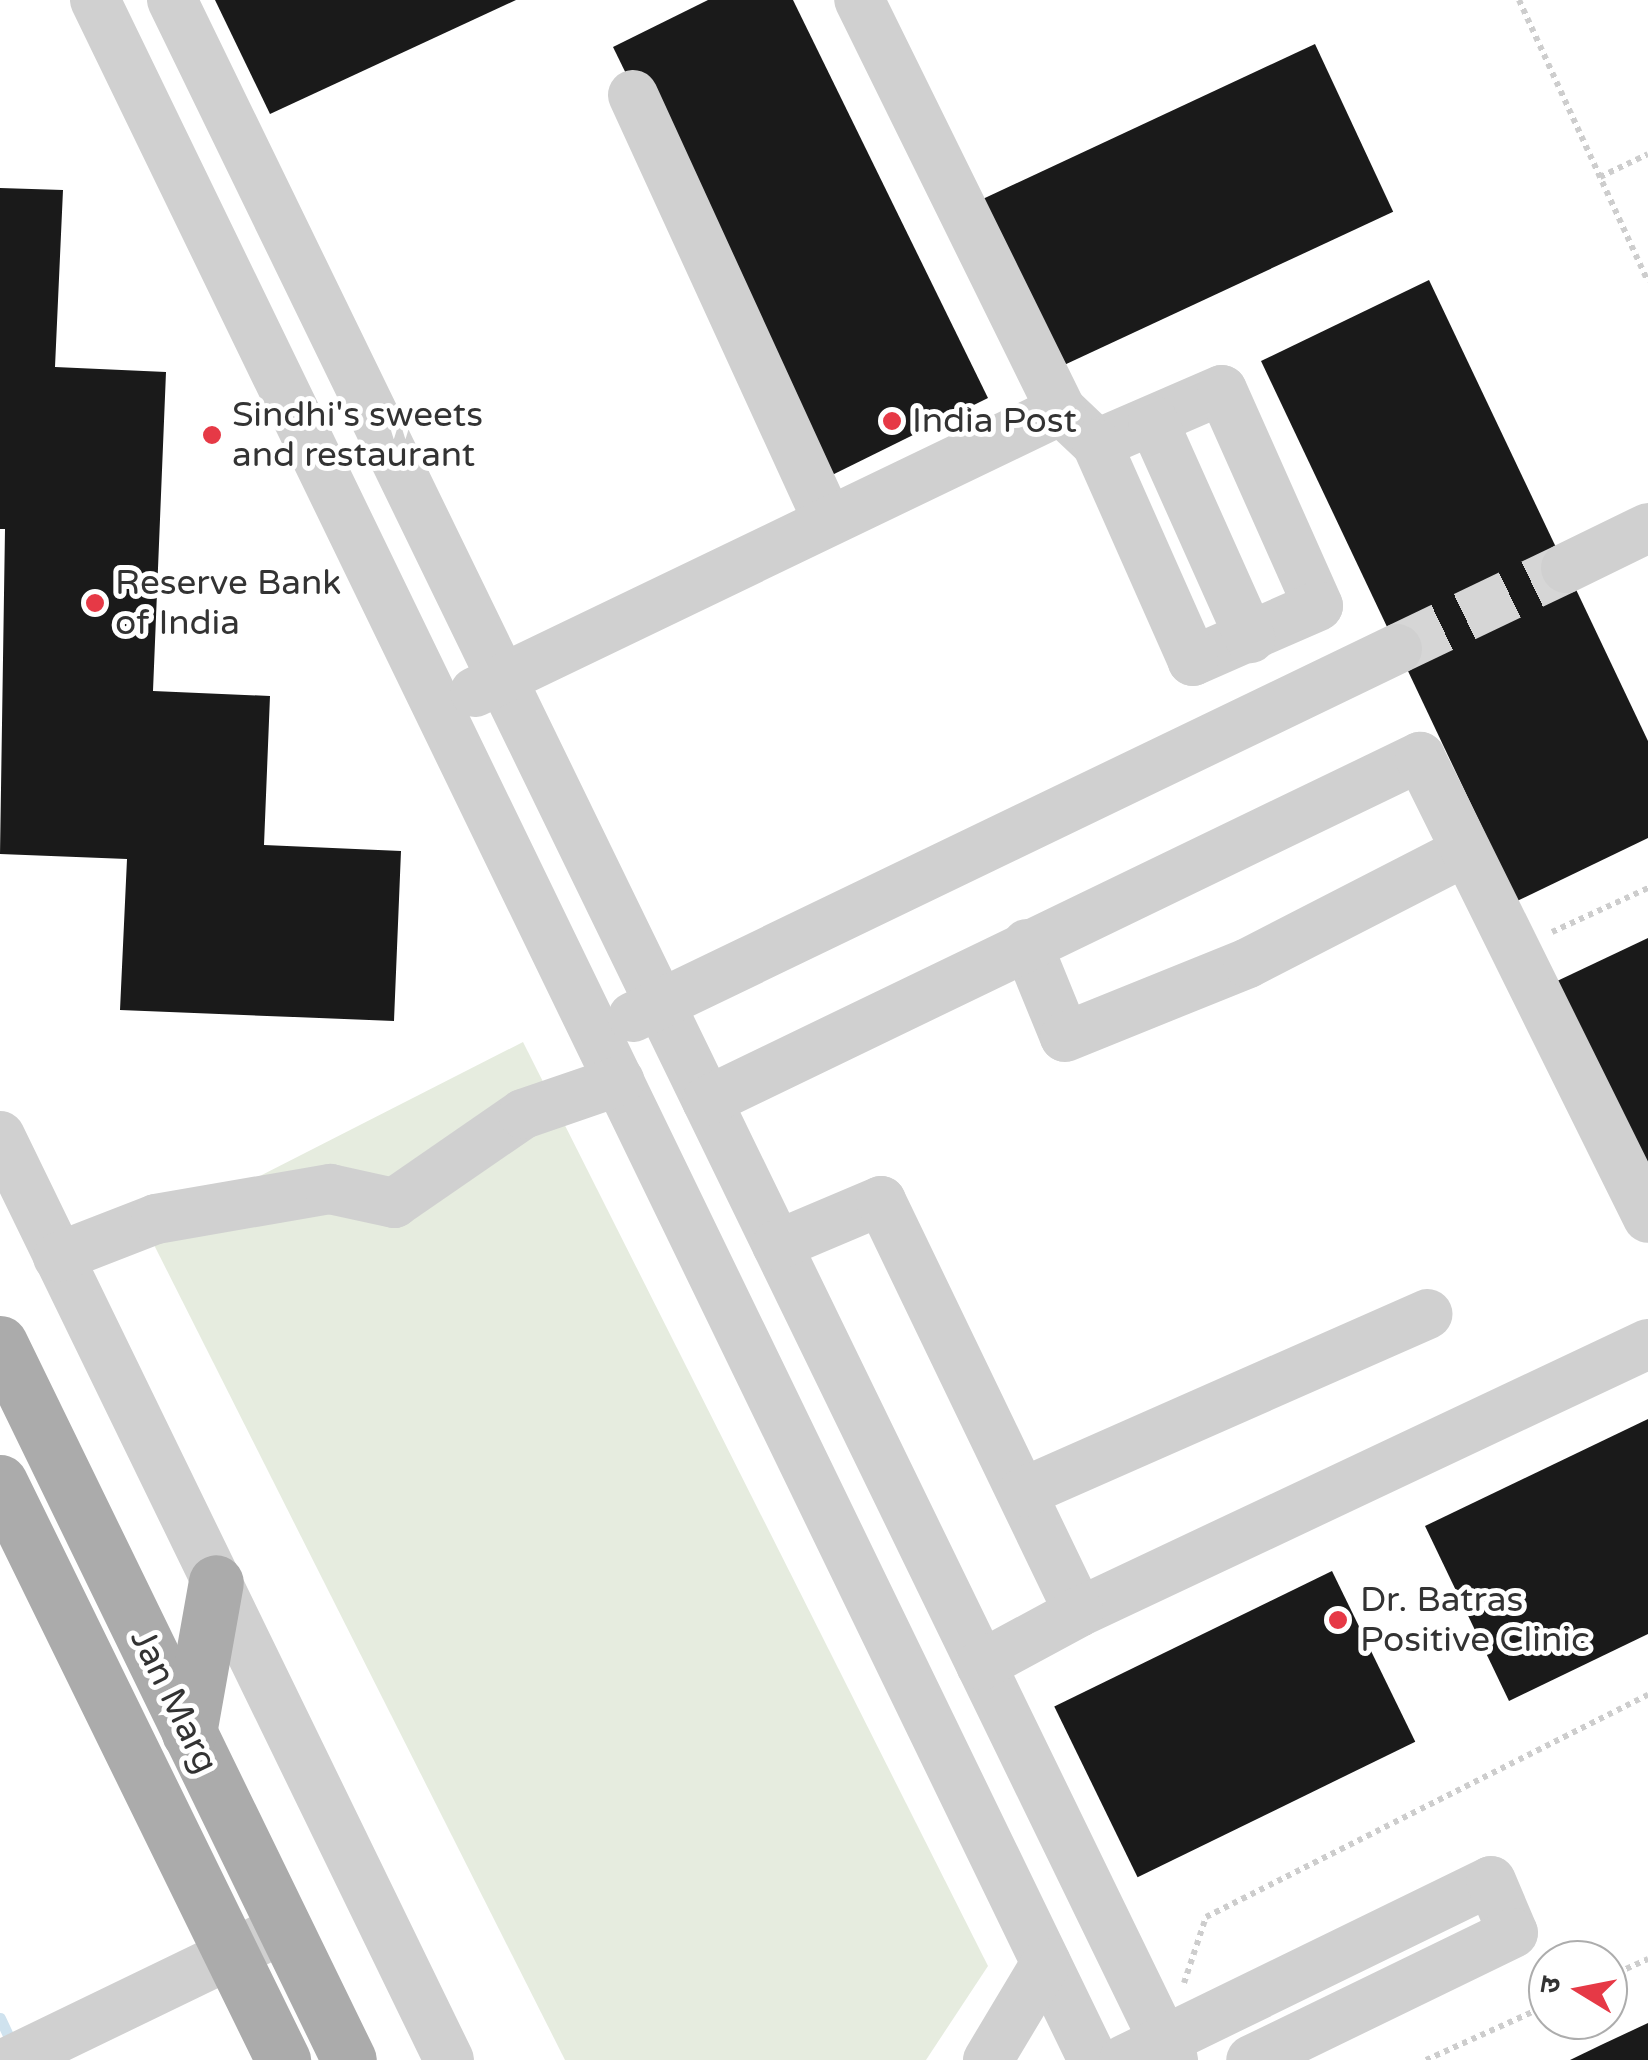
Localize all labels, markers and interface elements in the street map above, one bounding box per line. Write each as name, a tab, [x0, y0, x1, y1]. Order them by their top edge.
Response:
place label: Sindhi's sweets and restaurant	[232, 394, 483, 476]
place label: India Post	[912, 400, 1077, 442]
marker: India Post	[881, 410, 903, 432]
marker: Sindhi's sweets and restaurant	[201, 424, 223, 446]
place label: Reserve Bank of India	[115, 562, 341, 644]
marker: Reserve Bank of India	[84, 592, 106, 614]
place label: Dr. Batras Positive Clinic	[1360, 1579, 1590, 1661]
marker: Dr. Batras Positive Clinic	[1325, 1607, 1351, 1633]
street label: Jan Marg	[121, 1622, 227, 1780]
north arrow	[1528, 1940, 1628, 2040]
text: उ	[1532, 1974, 1569, 1996]

